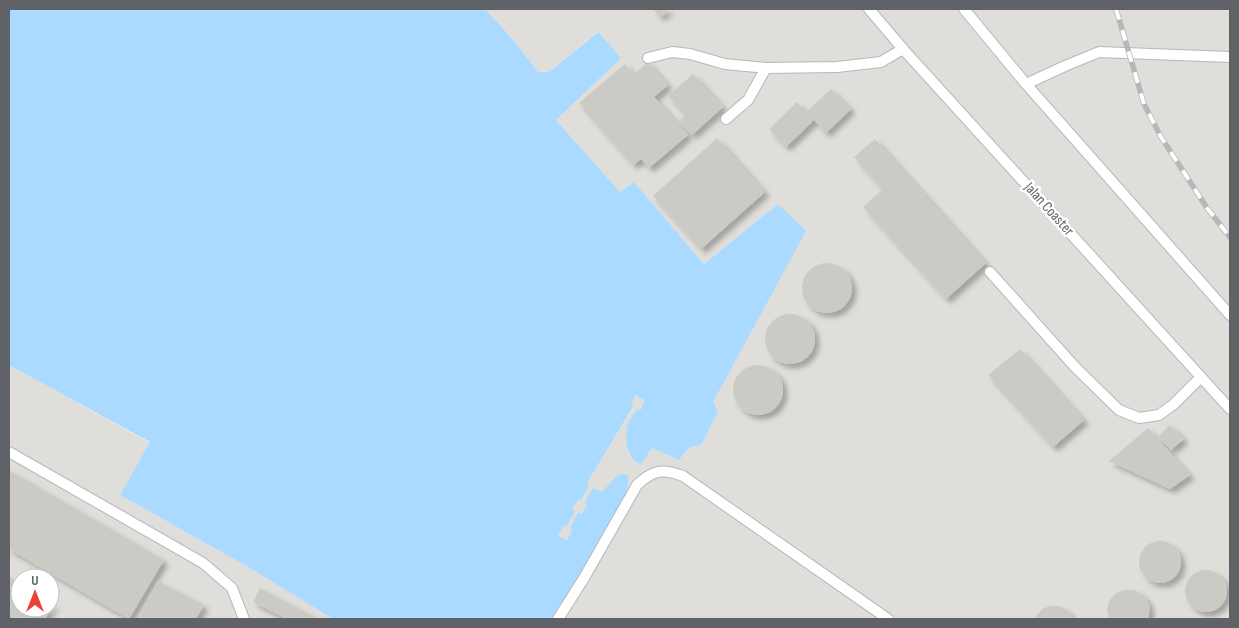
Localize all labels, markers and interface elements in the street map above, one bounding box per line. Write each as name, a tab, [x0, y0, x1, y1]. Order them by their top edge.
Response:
street label: Jalan Coaster	[1019, 178, 1078, 240]
north arrow	[10, 568, 60, 618]
text: U	[31, 572, 39, 589]

